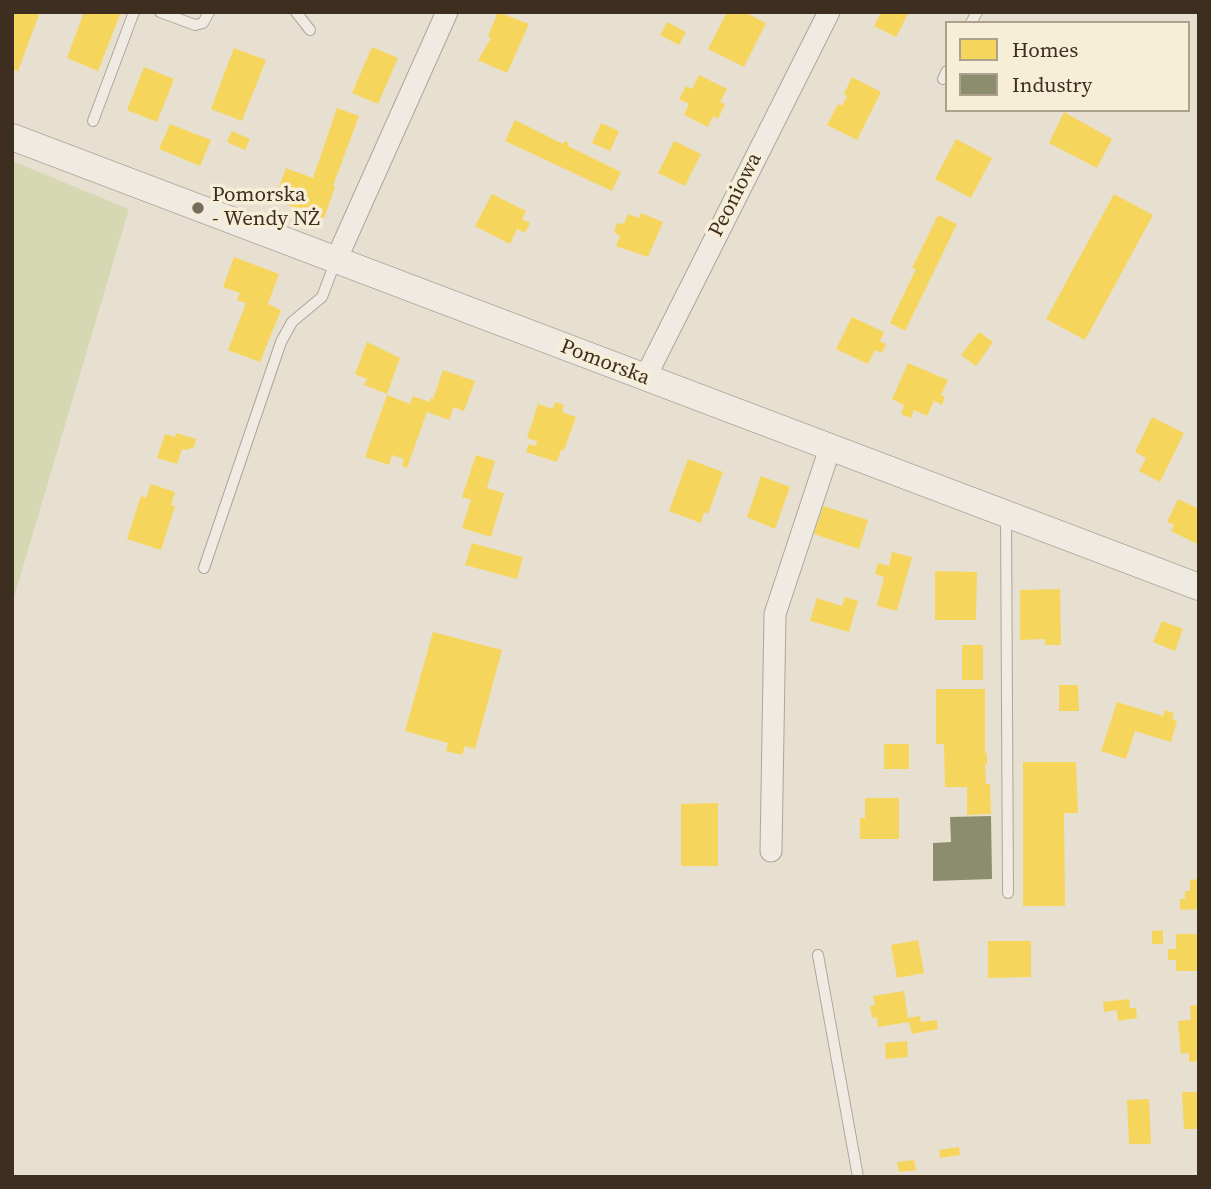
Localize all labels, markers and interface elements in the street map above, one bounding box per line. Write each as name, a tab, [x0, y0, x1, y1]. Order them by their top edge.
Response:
legend	[945, 21, 1190, 112]
text: Homes	[1012, 35, 1078, 64]
text: Industry	[1012, 70, 1092, 99]
street label: Peoniowa	[704, 149, 768, 241]
place label: Pomorska - Wendy NŻ	[212, 183, 320, 233]
marker: Pomorska - Wendy NŻ	[190, 200, 206, 216]
street label: Pomorska	[557, 334, 653, 392]

